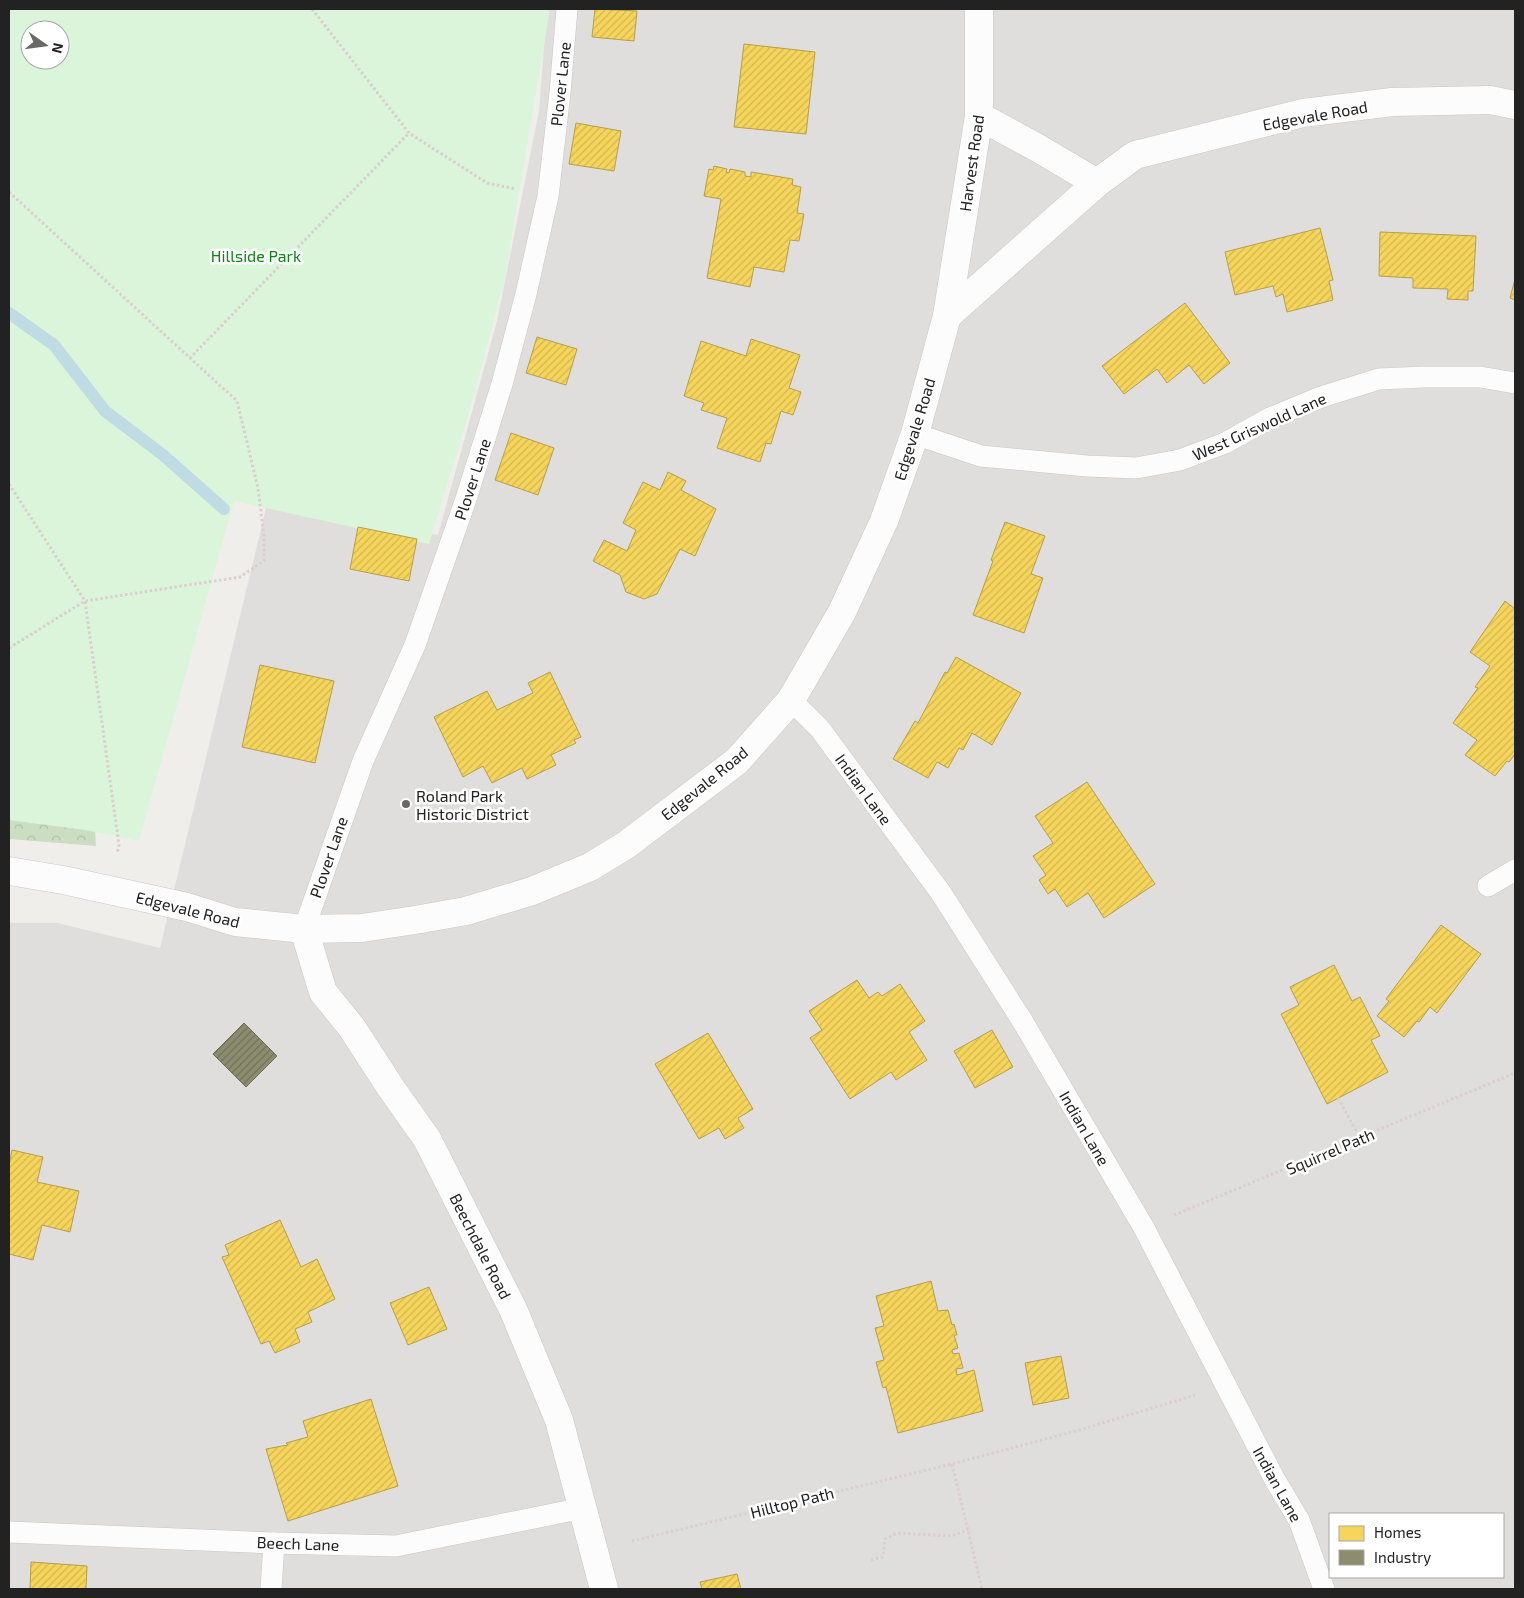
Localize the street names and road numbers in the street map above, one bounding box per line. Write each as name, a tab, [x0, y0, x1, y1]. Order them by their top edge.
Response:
street label: Plover Lane	[546, 41, 574, 127]
street label: Edgevale Road	[1261, 96, 1369, 134]
street label: Harvest Road	[955, 113, 987, 213]
street label: Edgevale Road	[889, 375, 939, 483]
street label: West Griswold Lane	[1189, 388, 1329, 464]
street label: Plover Lane	[450, 436, 494, 522]
street label: Edgevale Road	[657, 742, 751, 824]
street label: Indian Lane	[832, 750, 896, 828]
street label: Plover Lane	[305, 814, 351, 900]
street label: Edgevale Road	[134, 887, 242, 931]
street label: Indian Lane	[1056, 1087, 1114, 1169]
street label: Squirrel Path	[1283, 1124, 1377, 1178]
street label: Beechdale Road	[446, 1190, 516, 1302]
street label: Indian Lane	[1250, 1443, 1306, 1525]
street label: Hilltop Path	[748, 1482, 836, 1522]
street label: Beech Lane	[256, 1532, 340, 1554]

